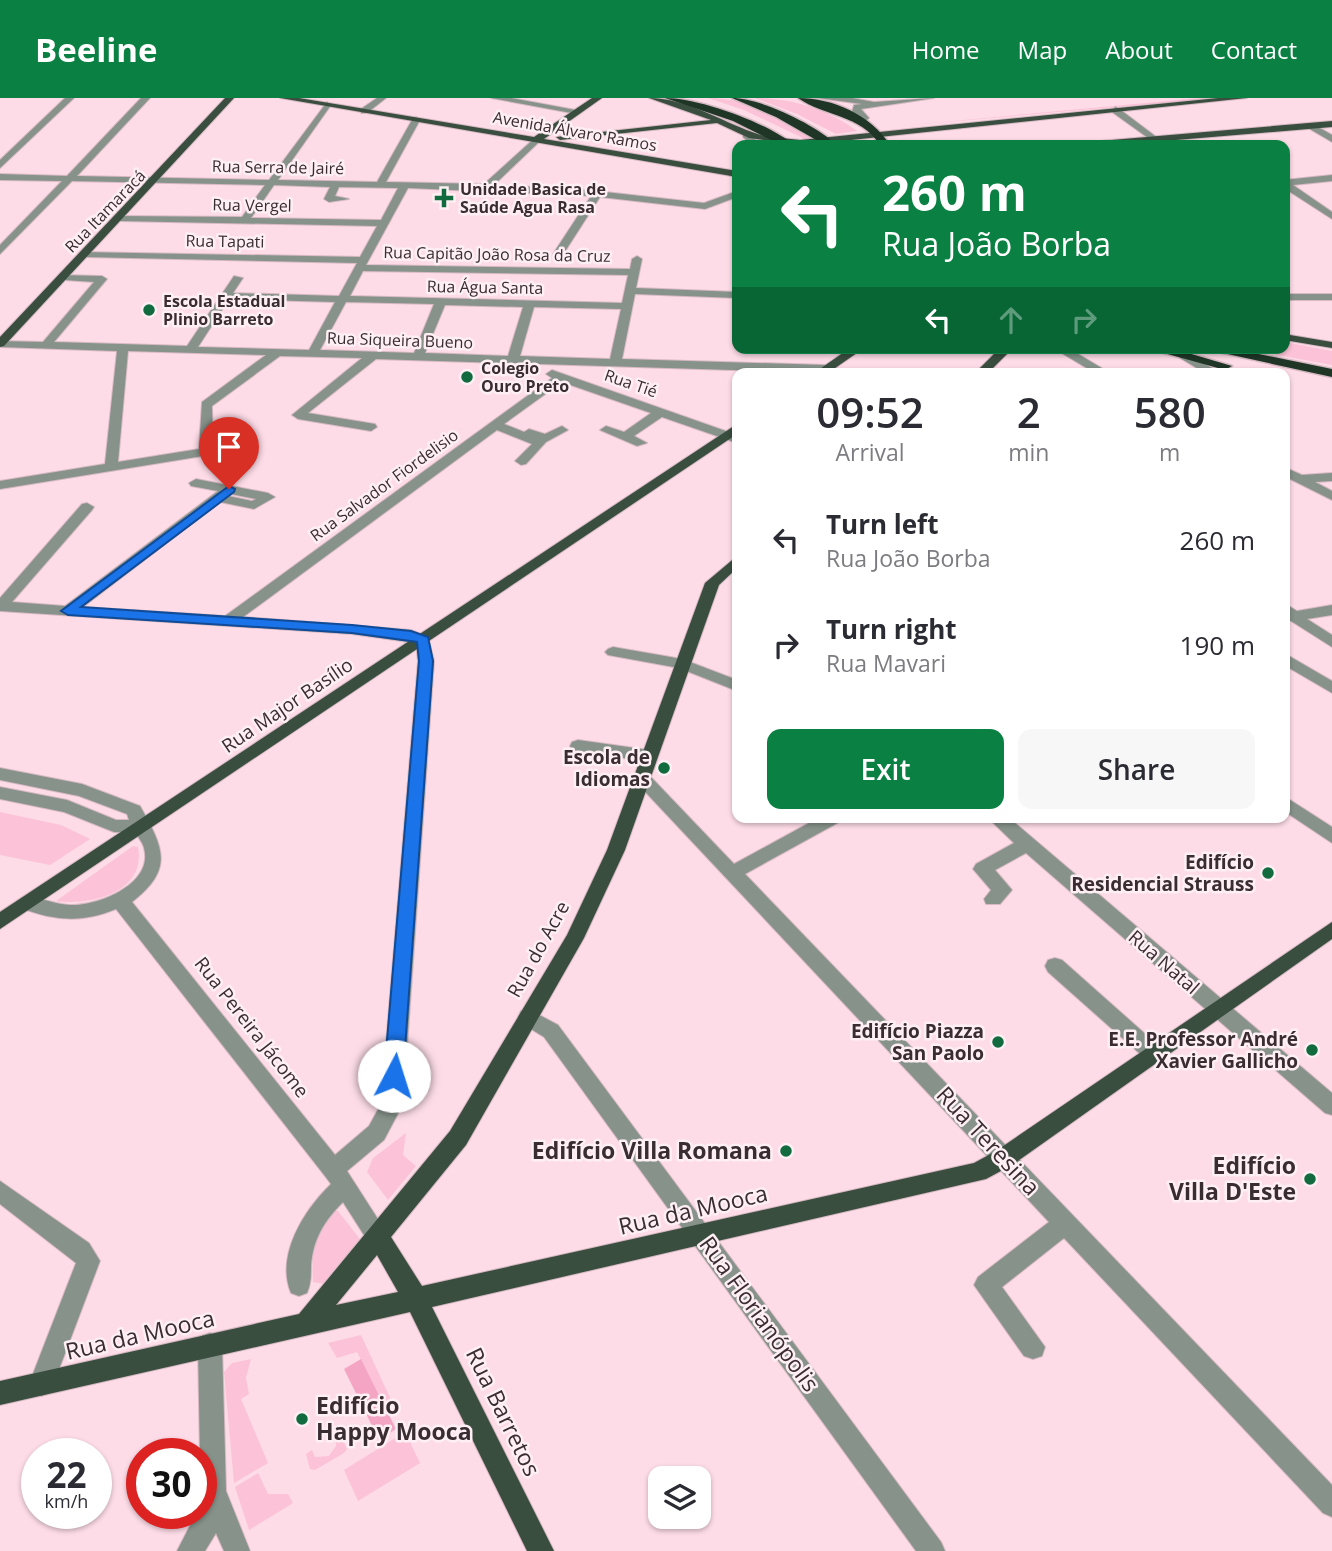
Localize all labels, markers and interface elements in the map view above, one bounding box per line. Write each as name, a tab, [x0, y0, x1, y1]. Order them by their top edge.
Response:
text: Beeline	[35, 27, 158, 72]
text: Home	[912, 33, 980, 66]
text: Map	[1018, 33, 1067, 66]
text: About	[1105, 33, 1173, 66]
text: Contact	[1211, 33, 1297, 66]
street label: Avenida Álvaro Ramos	[491, 106, 659, 156]
street label: Rua Serra de Jairé	[212, 155, 344, 179]
text: 260 m	[882, 159, 1027, 225]
street label: Rua Itamaracá	[60, 165, 150, 257]
icon: left	[767, 168, 858, 259]
place label: Unidade Basica de Saúde Agua Rasa	[460, 178, 606, 218]
marker: Unidade Basica de Saúde Agua Rasa	[434, 188, 454, 208]
street label: Rua Vergel	[212, 193, 292, 217]
text: Rua João Borba	[882, 222, 1111, 265]
street label: Rua Tapati	[185, 229, 265, 253]
street label: Rua Capitão João Rosa da Cruz	[383, 241, 611, 267]
street label: Rua Água Santa	[427, 275, 543, 299]
place label: Escola Estadual Plinio Barreto	[163, 290, 285, 330]
icon: left	[919, 301, 957, 339]
icon: ahead	[992, 301, 1030, 339]
icon: right	[1065, 301, 1103, 339]
marker: Escola Estadual Plinio Barreto	[141, 302, 157, 318]
street label: Rua Siqueira Bueno	[326, 326, 474, 354]
place label: Colegio Ouro Preto	[481, 357, 569, 397]
street label: Rua Tié	[602, 364, 660, 402]
marker: Colegio Ouro Preto	[459, 369, 475, 385]
text: 09:52	[816, 383, 924, 440]
text: 2	[1017, 383, 1041, 440]
text: 580	[1134, 383, 1206, 440]
pin	[199, 417, 259, 489]
street label: Rua Salvador Fiordelisio	[306, 424, 462, 546]
icon: arrive	[210, 428, 248, 466]
text: Arrival	[835, 436, 905, 468]
text: min	[1008, 436, 1049, 468]
text: m	[1159, 436, 1180, 468]
text: Turn left	[826, 506, 938, 542]
icon: left	[767, 521, 805, 559]
text: 260 m	[1180, 522, 1255, 558]
text: Rua João Borba	[826, 542, 991, 574]
text: Turn right	[826, 611, 957, 647]
icon: right	[767, 626, 805, 664]
text: 190 m	[1180, 627, 1255, 663]
text: Rua Mavari	[826, 647, 946, 679]
street label: Rua Major Basílio	[216, 651, 358, 759]
button: Exit	[767, 729, 1004, 809]
button: Share	[1018, 729, 1255, 809]
place label: Escola de Idiomas	[563, 744, 650, 792]
marker: Escola de Idiomas	[656, 760, 672, 776]
place label: Edifício Residencial Strauss	[1071, 849, 1254, 897]
marker: Edifício Residencial Strauss	[1260, 865, 1276, 881]
street label: Rua do Acre	[501, 896, 575, 1002]
street label: Rua Natal	[1123, 924, 1205, 1000]
street label: Rua Pereira Jácome	[189, 951, 315, 1103]
place label: Edifício Piazza San Paolo	[851, 1018, 984, 1066]
place label: E.E. Professor André Xavier Gallicho	[1108, 1026, 1298, 1074]
marker: Edifício Piazza San Paolo	[990, 1034, 1006, 1050]
position arrow	[357, 1039, 431, 1113]
marker: E.E. Professor André Xavier Gallicho	[1304, 1042, 1320, 1058]
street label: Rua Teresina	[930, 1079, 1048, 1202]
place label: Edifício Villa Romana	[532, 1134, 772, 1166]
marker: Edifício Villa Romana	[778, 1143, 794, 1159]
place label: Edifício Villa D'Este	[1169, 1149, 1296, 1207]
marker: Edifício Villa D'Este	[1302, 1171, 1318, 1187]
street label: Rua da Mooca	[615, 1176, 770, 1242]
street label: Rua Florianópolis	[692, 1229, 827, 1398]
street label: Rua da Mooca	[62, 1301, 217, 1367]
street label: Rua Barretos	[459, 1342, 549, 1481]
place label: Edifício Happy Mooca	[316, 1389, 472, 1447]
marker: Edifício Happy Mooca	[294, 1411, 310, 1427]
speed limit sign: 30	[126, 1438, 217, 1529]
text: 22	[46, 1451, 87, 1498]
map controls	[648, 1466, 711, 1529]
button: layers	[648, 1466, 711, 1529]
text: km/h	[45, 1489, 88, 1513]

